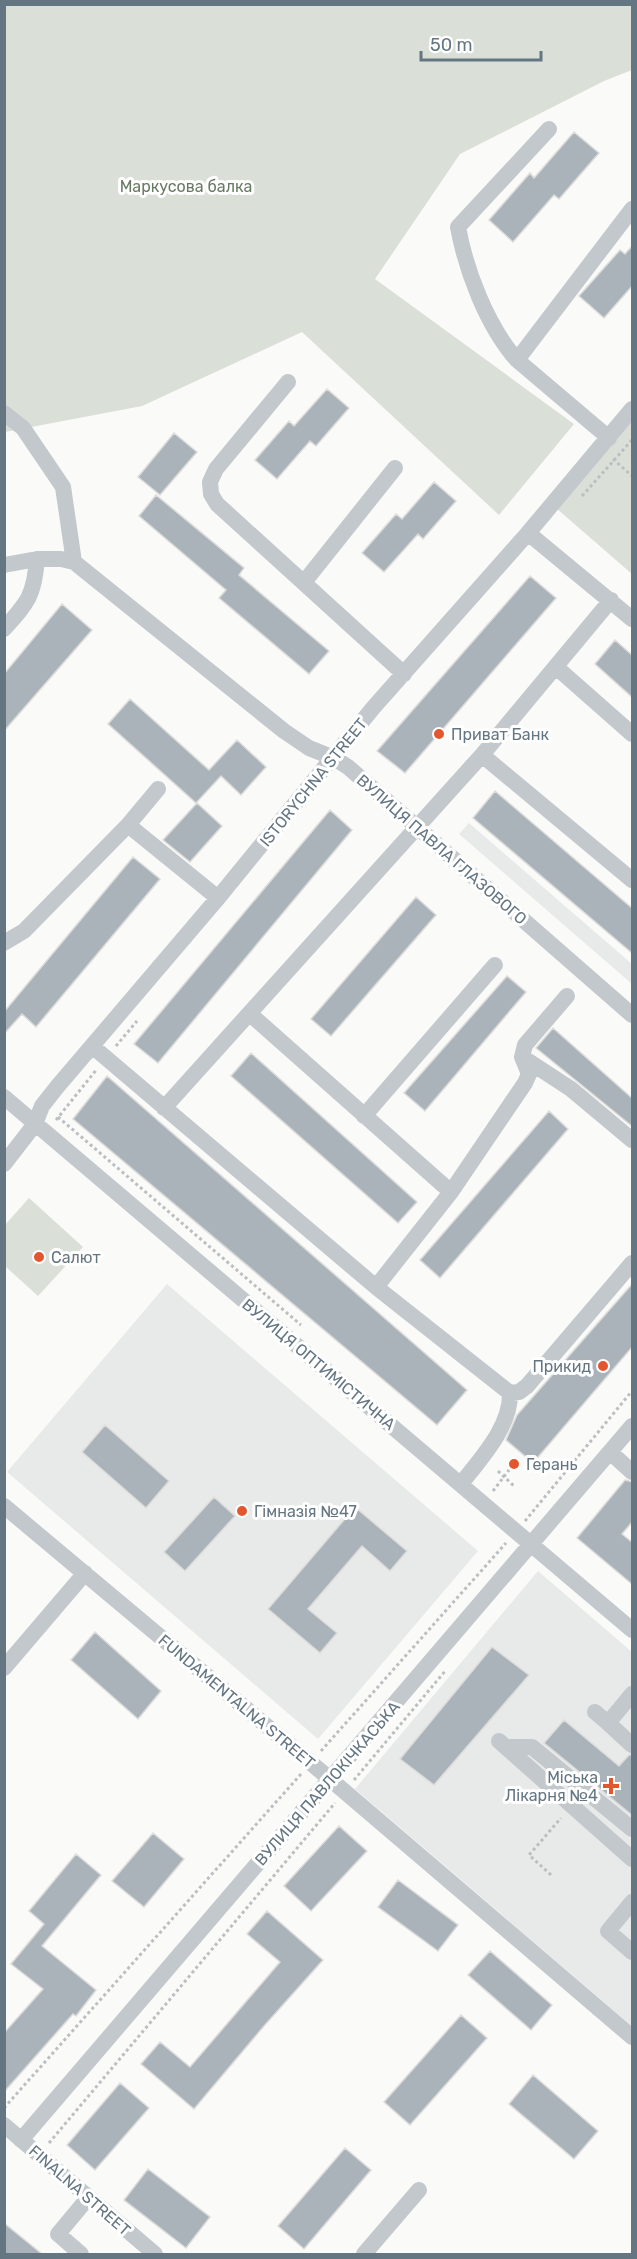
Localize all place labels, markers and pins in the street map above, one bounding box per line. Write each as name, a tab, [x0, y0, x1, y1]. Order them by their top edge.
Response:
place label: Приват Банк	[451, 725, 549, 744]
marker: Приват Банк	[432, 727, 446, 741]
place label: Салют	[51, 1248, 101, 1267]
marker: Салют	[32, 1250, 46, 1264]
place label: Прикид	[532, 1357, 591, 1376]
marker: Прикид	[596, 1359, 610, 1373]
place label: Герань	[526, 1455, 577, 1474]
marker: Герань	[507, 1457, 521, 1471]
place label: Гімназія №47	[254, 1502, 357, 1521]
marker: Гімназія №47	[235, 1504, 249, 1518]
place label: Міська Лікарня №4	[505, 1768, 598, 1805]
marker: Міська Лікарня №4	[602, 1777, 620, 1795]

